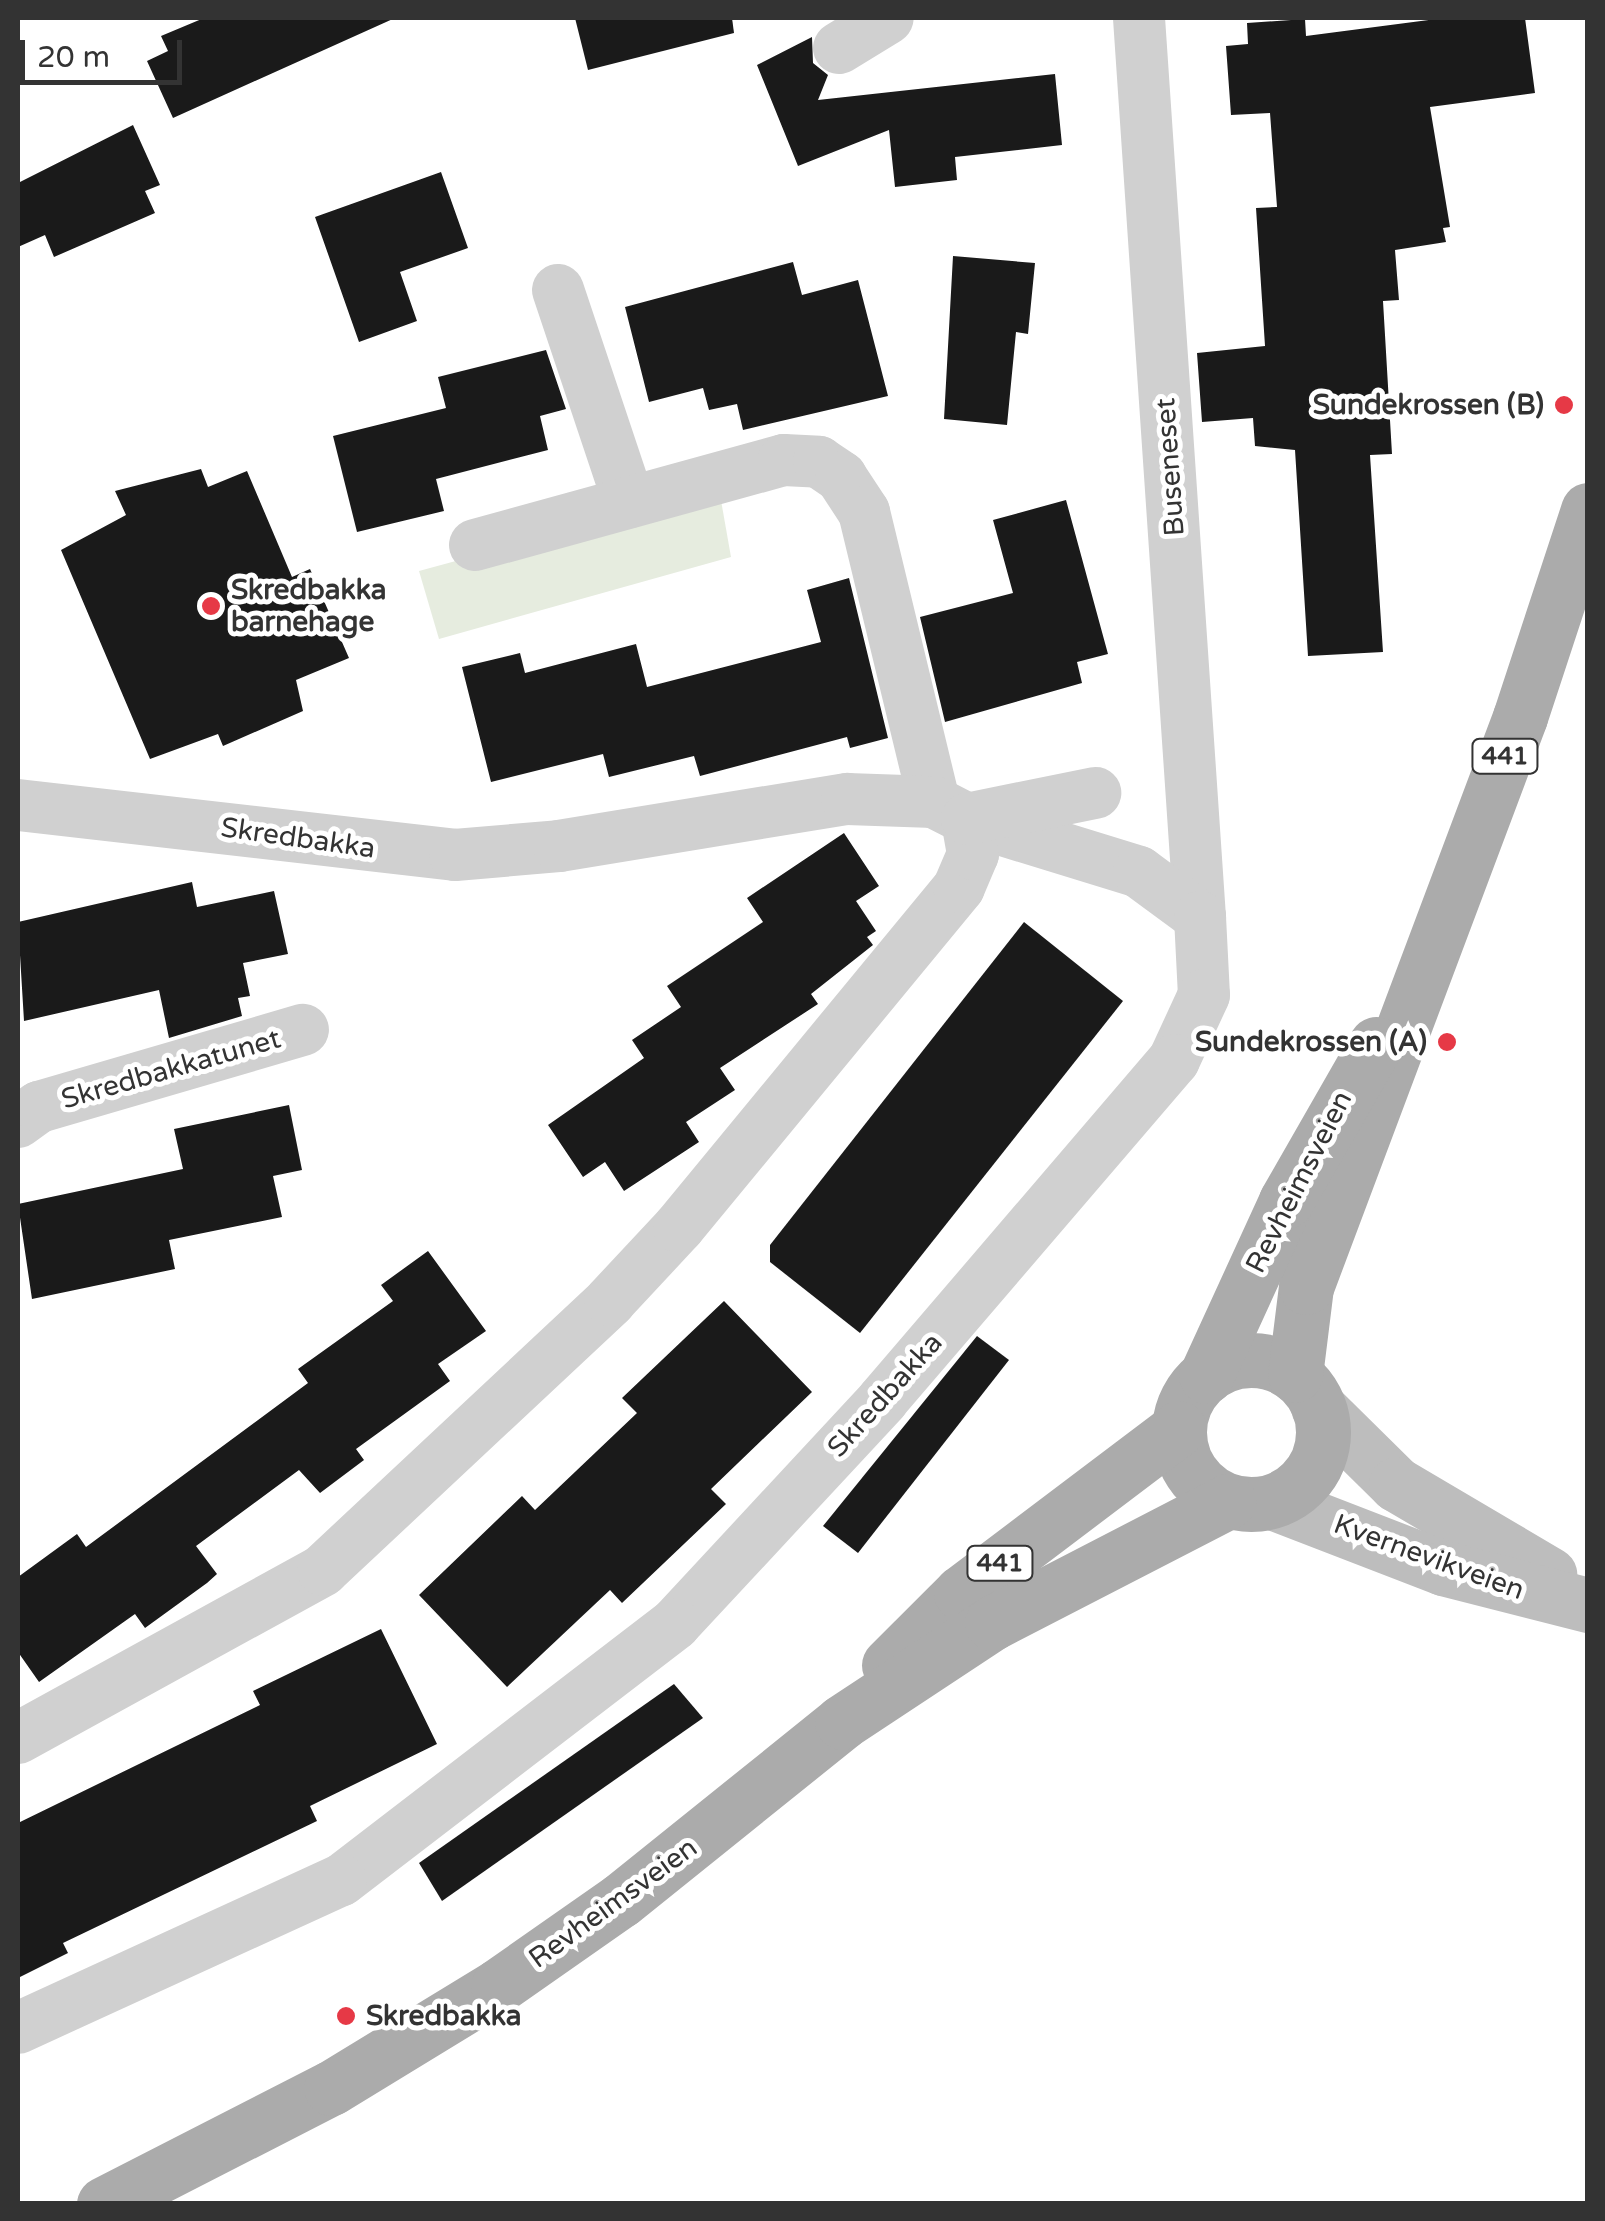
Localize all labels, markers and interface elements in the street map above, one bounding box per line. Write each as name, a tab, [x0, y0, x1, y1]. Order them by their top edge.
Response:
scale bar	[25, 20, 188, 82]
text: 20 m	[37, 39, 110, 76]
place label: Sundekrossen (B)	[1313, 388, 1544, 422]
marker: Sundekrossen (B)	[1553, 394, 1575, 416]
street label: Buseneset	[1148, 397, 1192, 537]
place label: Skredbakka barnehage	[231, 573, 386, 639]
marker: Skredbakka barnehage	[200, 595, 222, 617]
road number: 441	[1470, 736, 1540, 776]
street label: Skredbakka	[219, 811, 377, 865]
street label: Skredbakkatunet	[58, 1022, 284, 1116]
place label: Sundekrossen (A)	[1195, 1025, 1427, 1059]
marker: Sundekrossen (A)	[1436, 1031, 1458, 1053]
street label: Revheimsveien	[1239, 1085, 1359, 1279]
street label: Skredbakka	[820, 1326, 950, 1464]
street label: Kvernevikveien	[1329, 1507, 1529, 1607]
road number: 441	[965, 1543, 1035, 1583]
street label: Revheimsveien	[522, 1831, 704, 1975]
place label: Skredbakka	[366, 1999, 521, 2033]
marker: Skredbakka	[335, 2005, 357, 2027]

